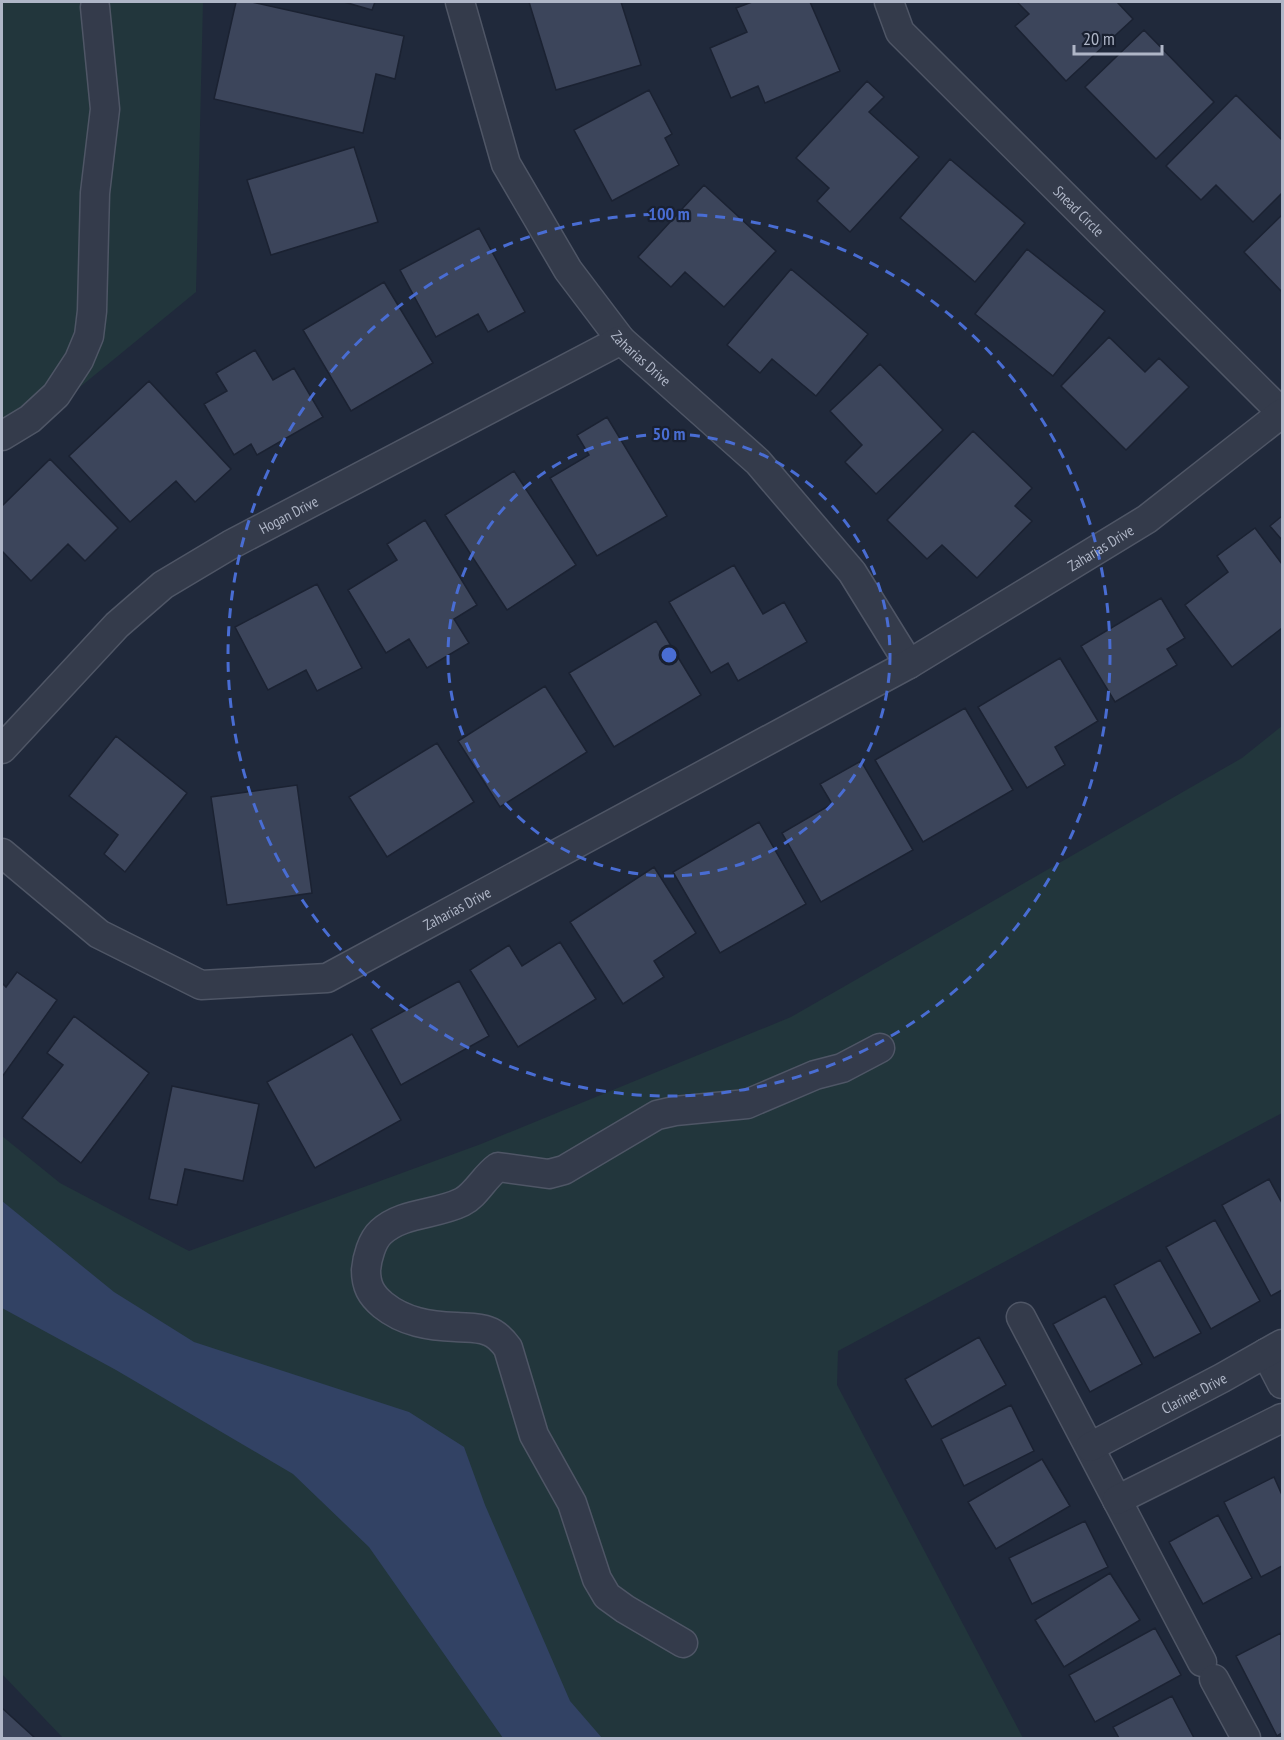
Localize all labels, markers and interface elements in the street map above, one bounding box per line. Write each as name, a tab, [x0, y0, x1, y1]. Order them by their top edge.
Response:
scale bar	[1074, 18, 1162, 56]
text: 20 m	[1083, 27, 1115, 50]
street label: Snead Circle	[1050, 181, 1109, 240]
text: 100 m	[648, 202, 690, 225]
street label: Zaharias Drive	[607, 326, 675, 390]
text: 50 m	[653, 422, 685, 445]
street label: Hogan Drive	[256, 491, 321, 538]
street label: Zaharias Drive	[1064, 520, 1137, 575]
centre of rings	[659, 645, 679, 665]
street label: Zaharias Drive	[420, 882, 494, 934]
street label: Clarinet Drive	[1158, 1368, 1230, 1418]

